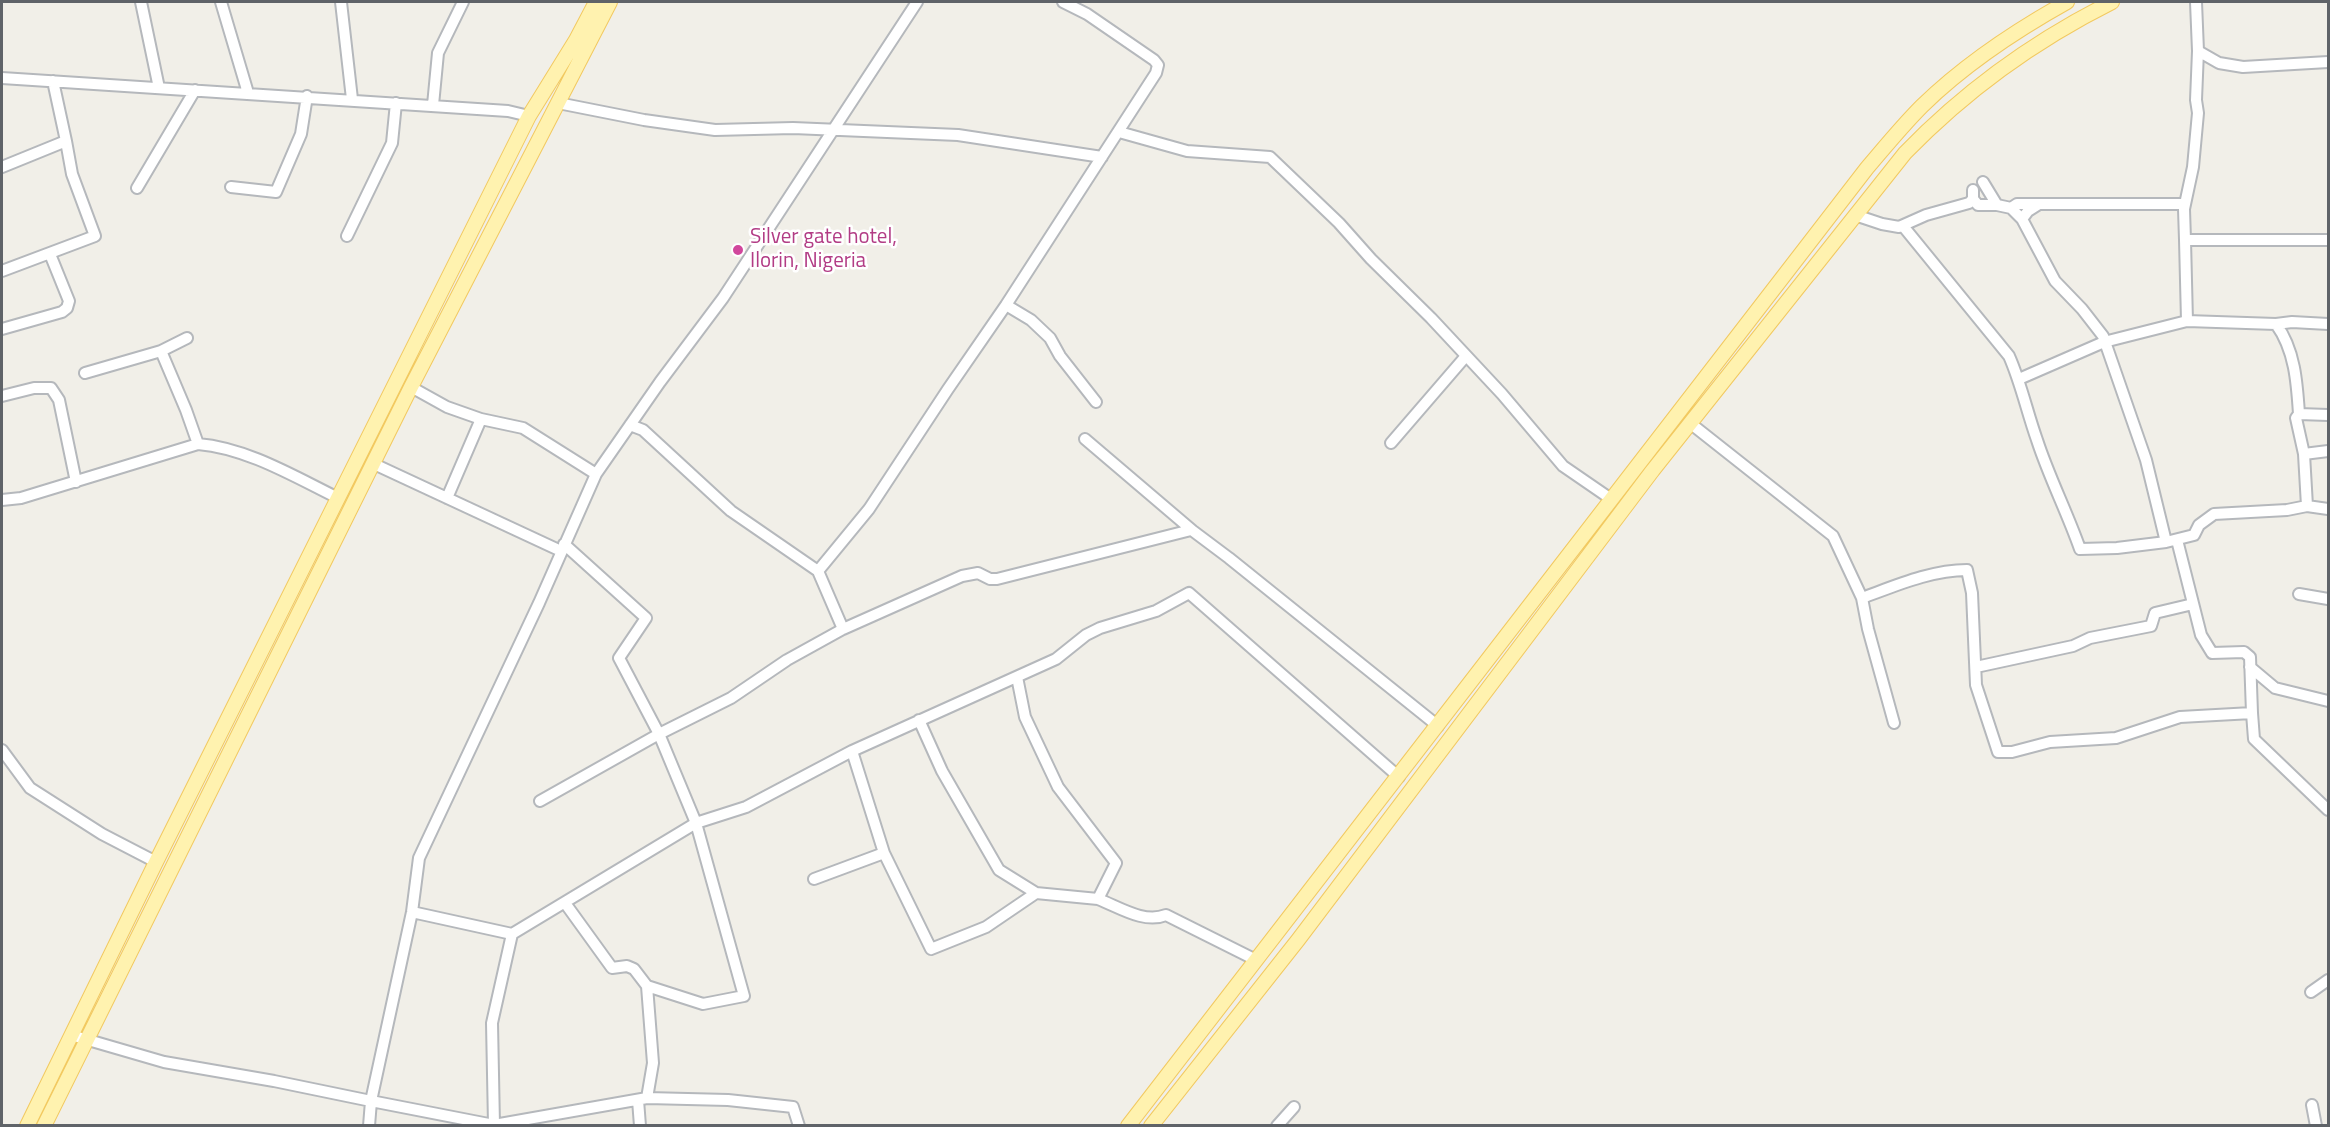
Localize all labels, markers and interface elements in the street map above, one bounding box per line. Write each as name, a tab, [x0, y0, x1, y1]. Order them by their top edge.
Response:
place label: Silver gate hotel, Ilorin, Nigeria	[750, 225, 897, 275]
marker: Silver gate hotel, Ilorin, Nigeria	[731, 243, 745, 257]

